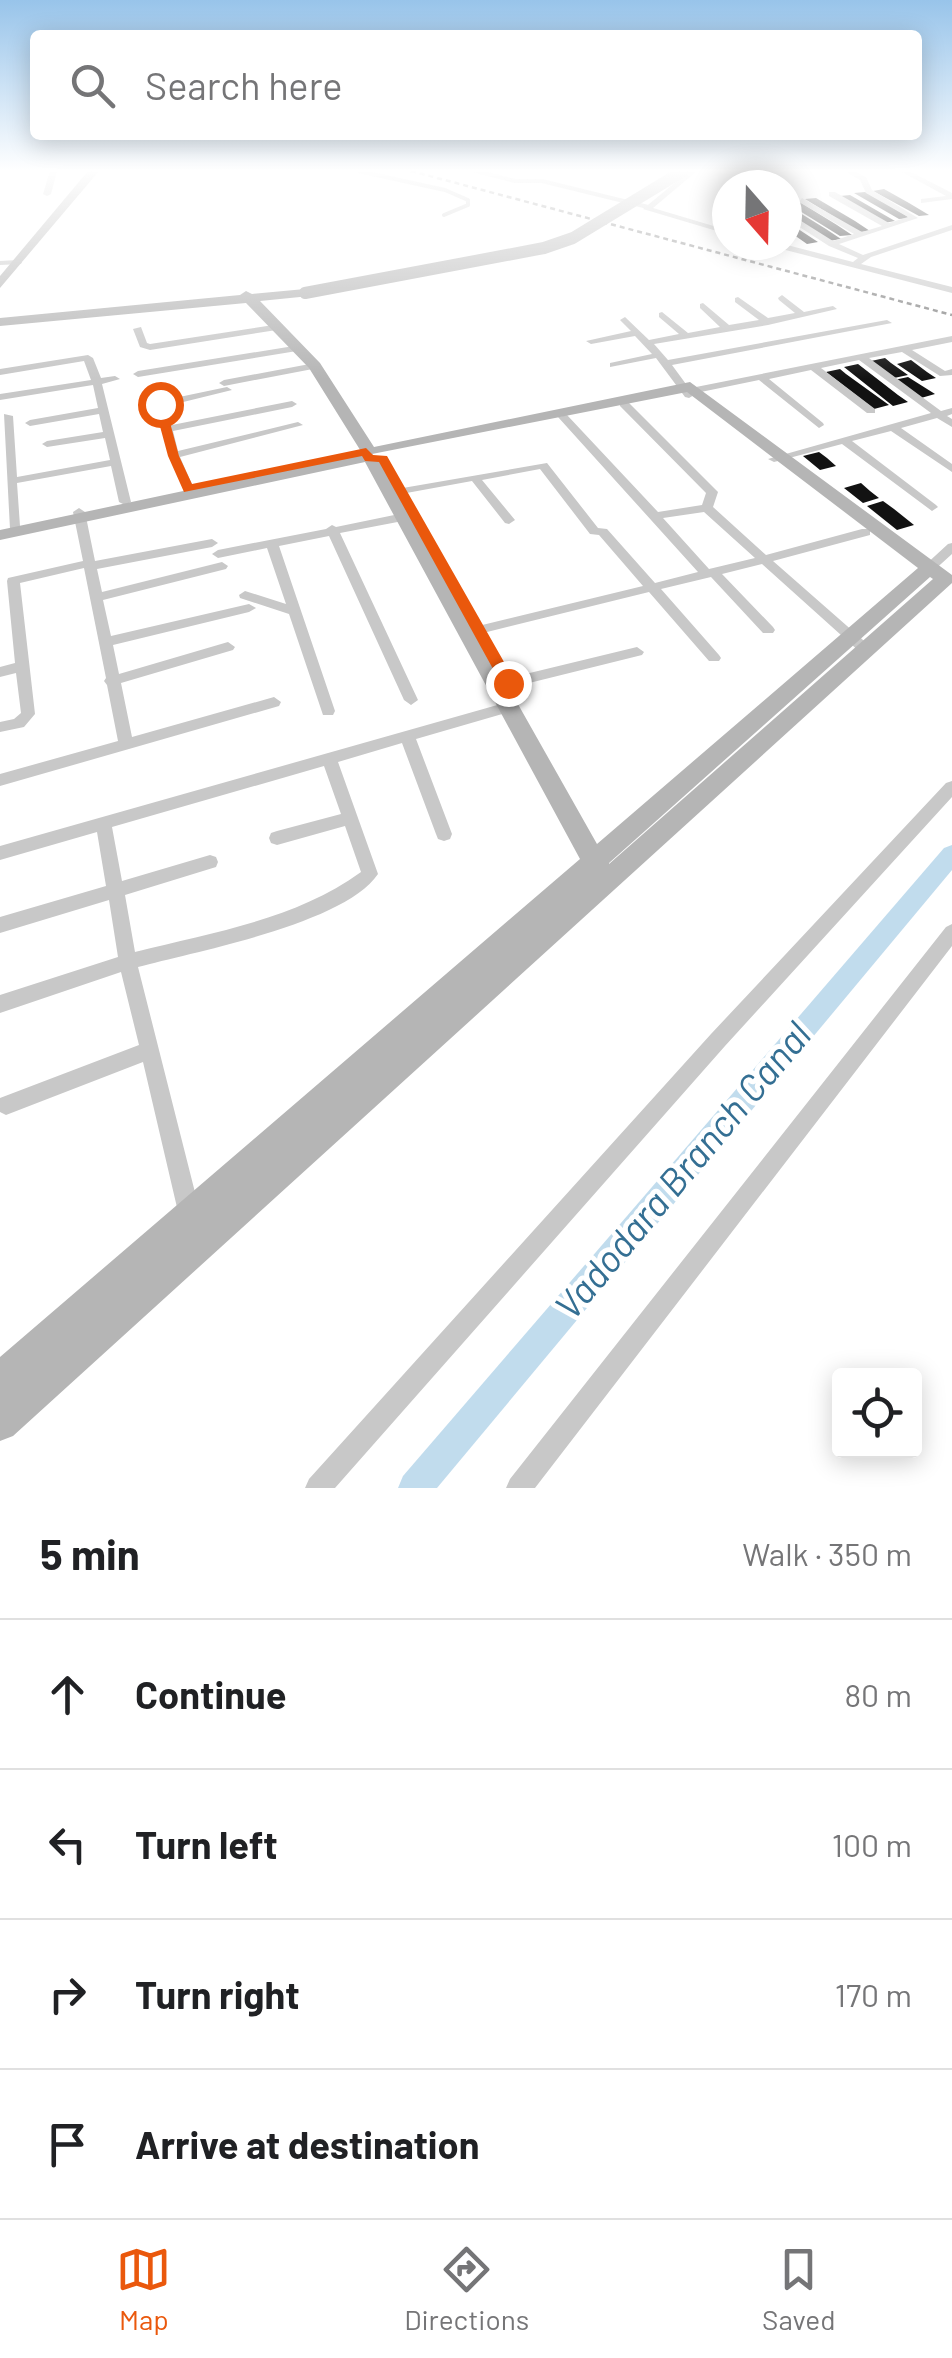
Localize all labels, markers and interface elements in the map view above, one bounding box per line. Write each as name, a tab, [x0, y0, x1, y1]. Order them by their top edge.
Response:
search box	[30, 30, 922, 140]
icon: search	[65, 58, 120, 113]
text: Search here	[145, 62, 343, 108]
north arrow	[712, 170, 802, 260]
route start	[138, 382, 184, 428]
route end	[486, 661, 532, 707]
water label: Vadodara Branch Canal	[544, 1011, 820, 1328]
map controls	[832, 1368, 922, 1458]
button: locate	[832, 1368, 922, 1458]
text: 5 min	[40, 1528, 140, 1578]
text: Walk · 350 m	[742, 1534, 912, 1572]
icon: ahead	[40, 1667, 95, 1722]
text: Continue	[135, 1671, 286, 1717]
text: 80 m	[844, 1675, 912, 1713]
icon: left	[40, 1817, 95, 1872]
text: Turn left	[135, 1821, 278, 1867]
text: 100 m	[832, 1825, 912, 1863]
icon: right	[40, 1967, 95, 2022]
text: Turn right	[135, 1971, 300, 2017]
text: 170 m	[835, 1975, 912, 2013]
icon: arrive	[40, 2117, 95, 2172]
text: Arrive at destination	[135, 2121, 480, 2167]
tab: Map	[116, 2242, 171, 2336]
tab: Directions	[404, 2242, 529, 2336]
tab: Saved	[762, 2242, 836, 2336]

